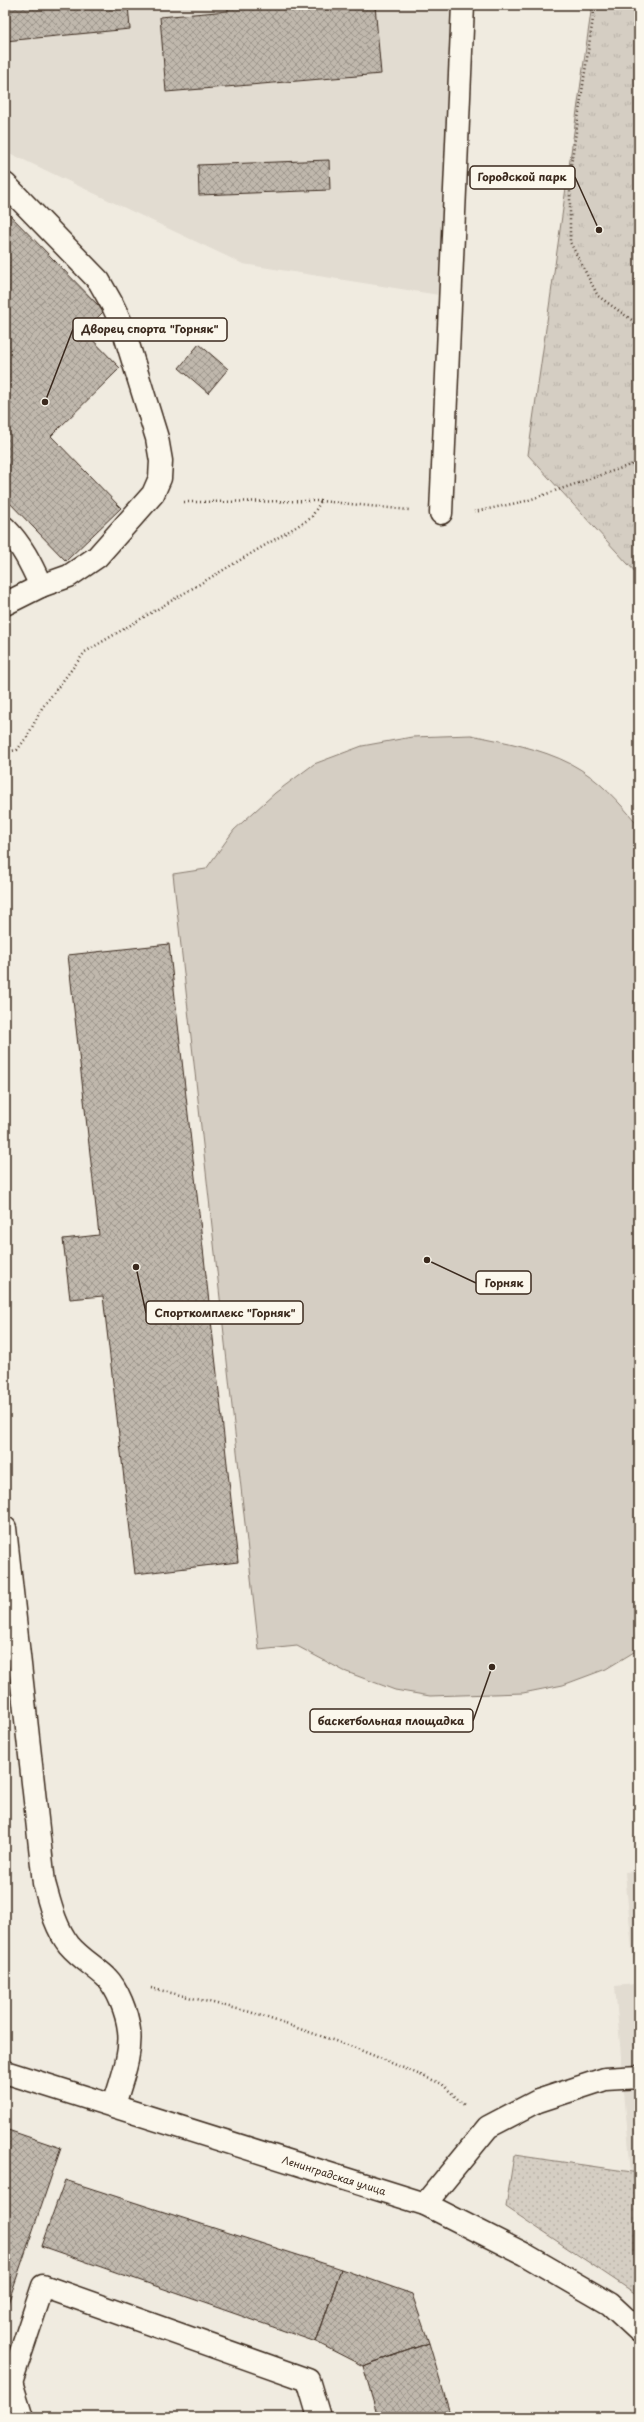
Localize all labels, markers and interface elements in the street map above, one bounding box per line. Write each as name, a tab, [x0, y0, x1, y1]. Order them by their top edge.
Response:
callout: Городской парк	[470, 166, 575, 189]
text: Городской парк	[477, 168, 568, 185]
callout: Дворец спорта "Горняк"	[73, 318, 227, 341]
text: Дворец спорта "Горняк"	[81, 320, 218, 337]
callout: Горняк	[476, 1271, 531, 1294]
text: Горняк	[485, 1274, 523, 1291]
callout: Спорткомплекс "Горняк"	[146, 1301, 303, 1324]
text: Спорткомплекс "Горняк"	[155, 1304, 295, 1321]
callout: баскетбольная площадка	[310, 1709, 473, 1732]
text: баскетбольная площадка	[318, 1712, 465, 1729]
street label: Ленинградская улица	[280, 2152, 389, 2199]

